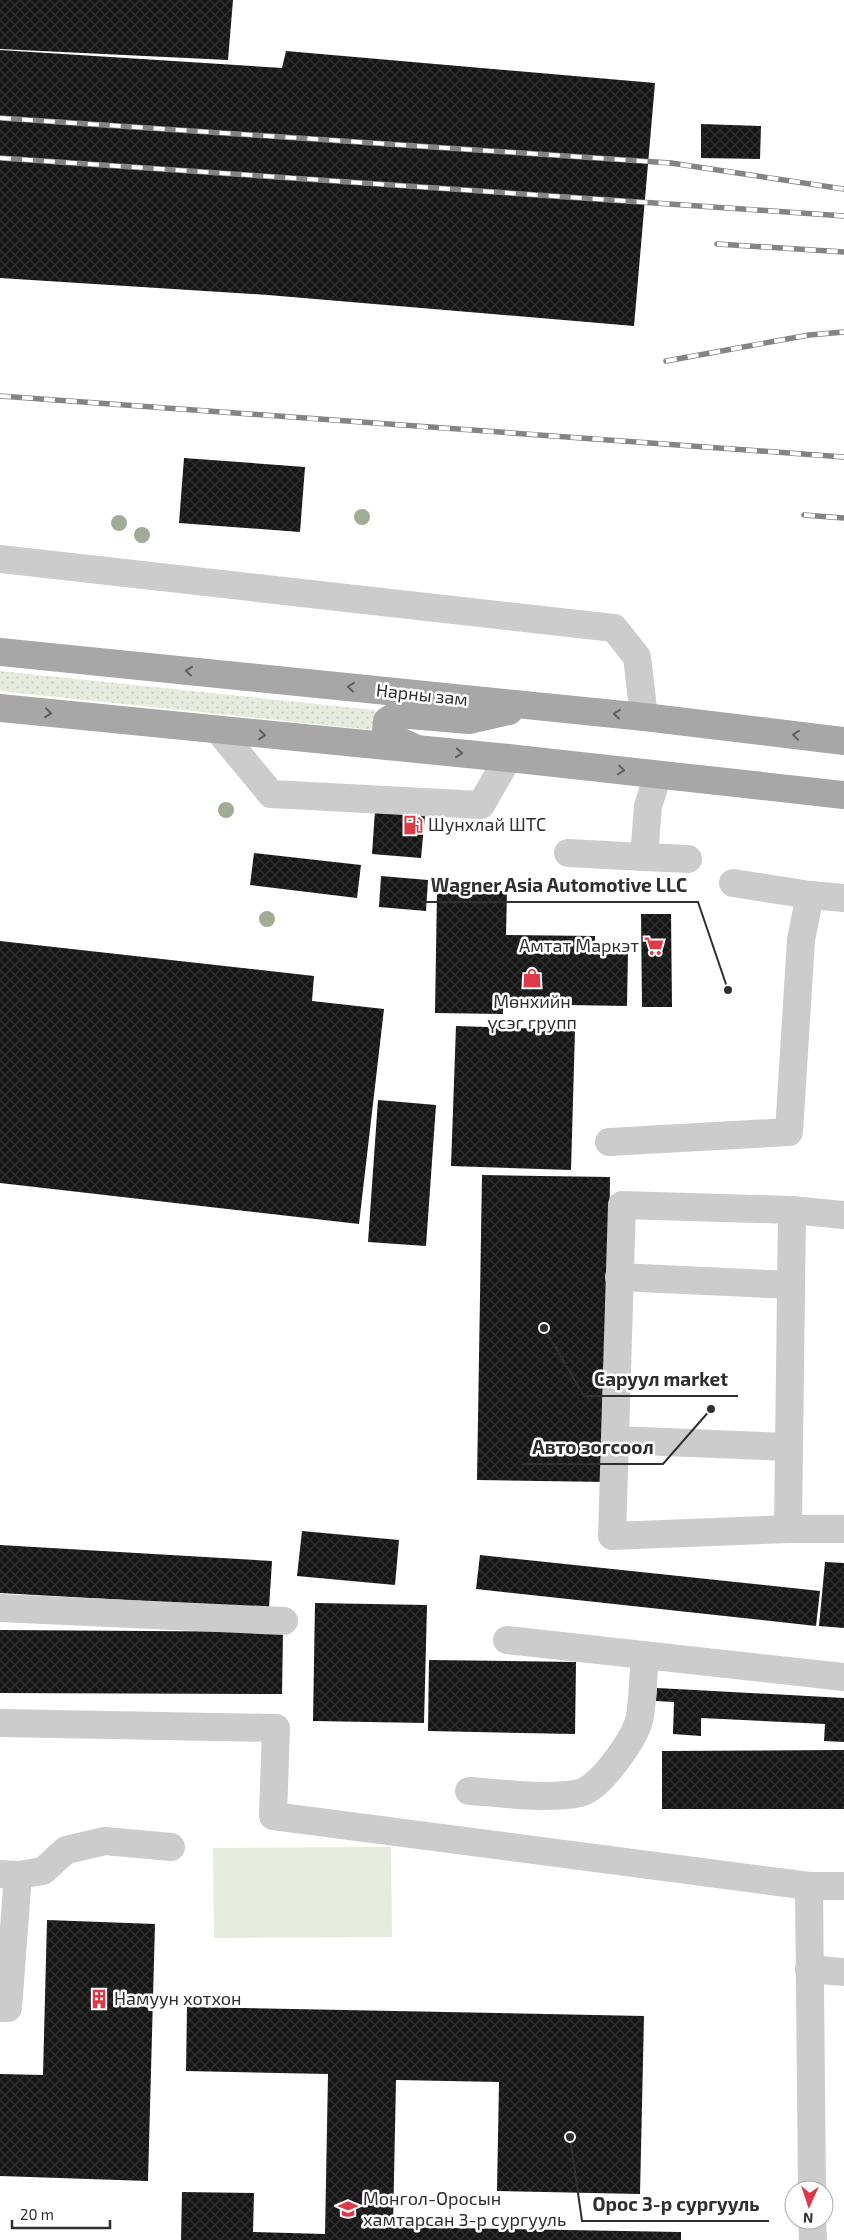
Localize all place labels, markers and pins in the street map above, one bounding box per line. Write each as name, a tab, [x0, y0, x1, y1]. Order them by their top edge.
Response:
place label: Шунхлай ШТС	[428, 813, 546, 835]
fuel station icon: Шунхлай ШТС	[402, 814, 424, 836]
callout: Wagner Asia Automotive LLC	[421, 868, 698, 902]
place label: Амтат Маркэт	[519, 934, 639, 956]
supermarket icon: Амтат Маркэт	[643, 935, 665, 957]
shop icon: Мөнхийн үсэг групп	[521, 967, 543, 989]
place label: Мөнхийн үсэг групп	[487, 990, 577, 1033]
callout: Саруул market	[584, 1362, 738, 1396]
callout: Авто зогсоол	[522, 1430, 663, 1464]
place label: Намуун хотхон	[114, 1987, 242, 2009]
building icon: Намуун хотхон	[88, 1988, 110, 2010]
place label: Монгол-Оросын хамтарсан 3-р сургууль	[363, 2187, 566, 2230]
callout: Орос 3-р сургууль	[582, 2187, 769, 2221]
school or university icon: Монгол-Оросын хамтарсан 3-р сургууль	[337, 2198, 359, 2220]

